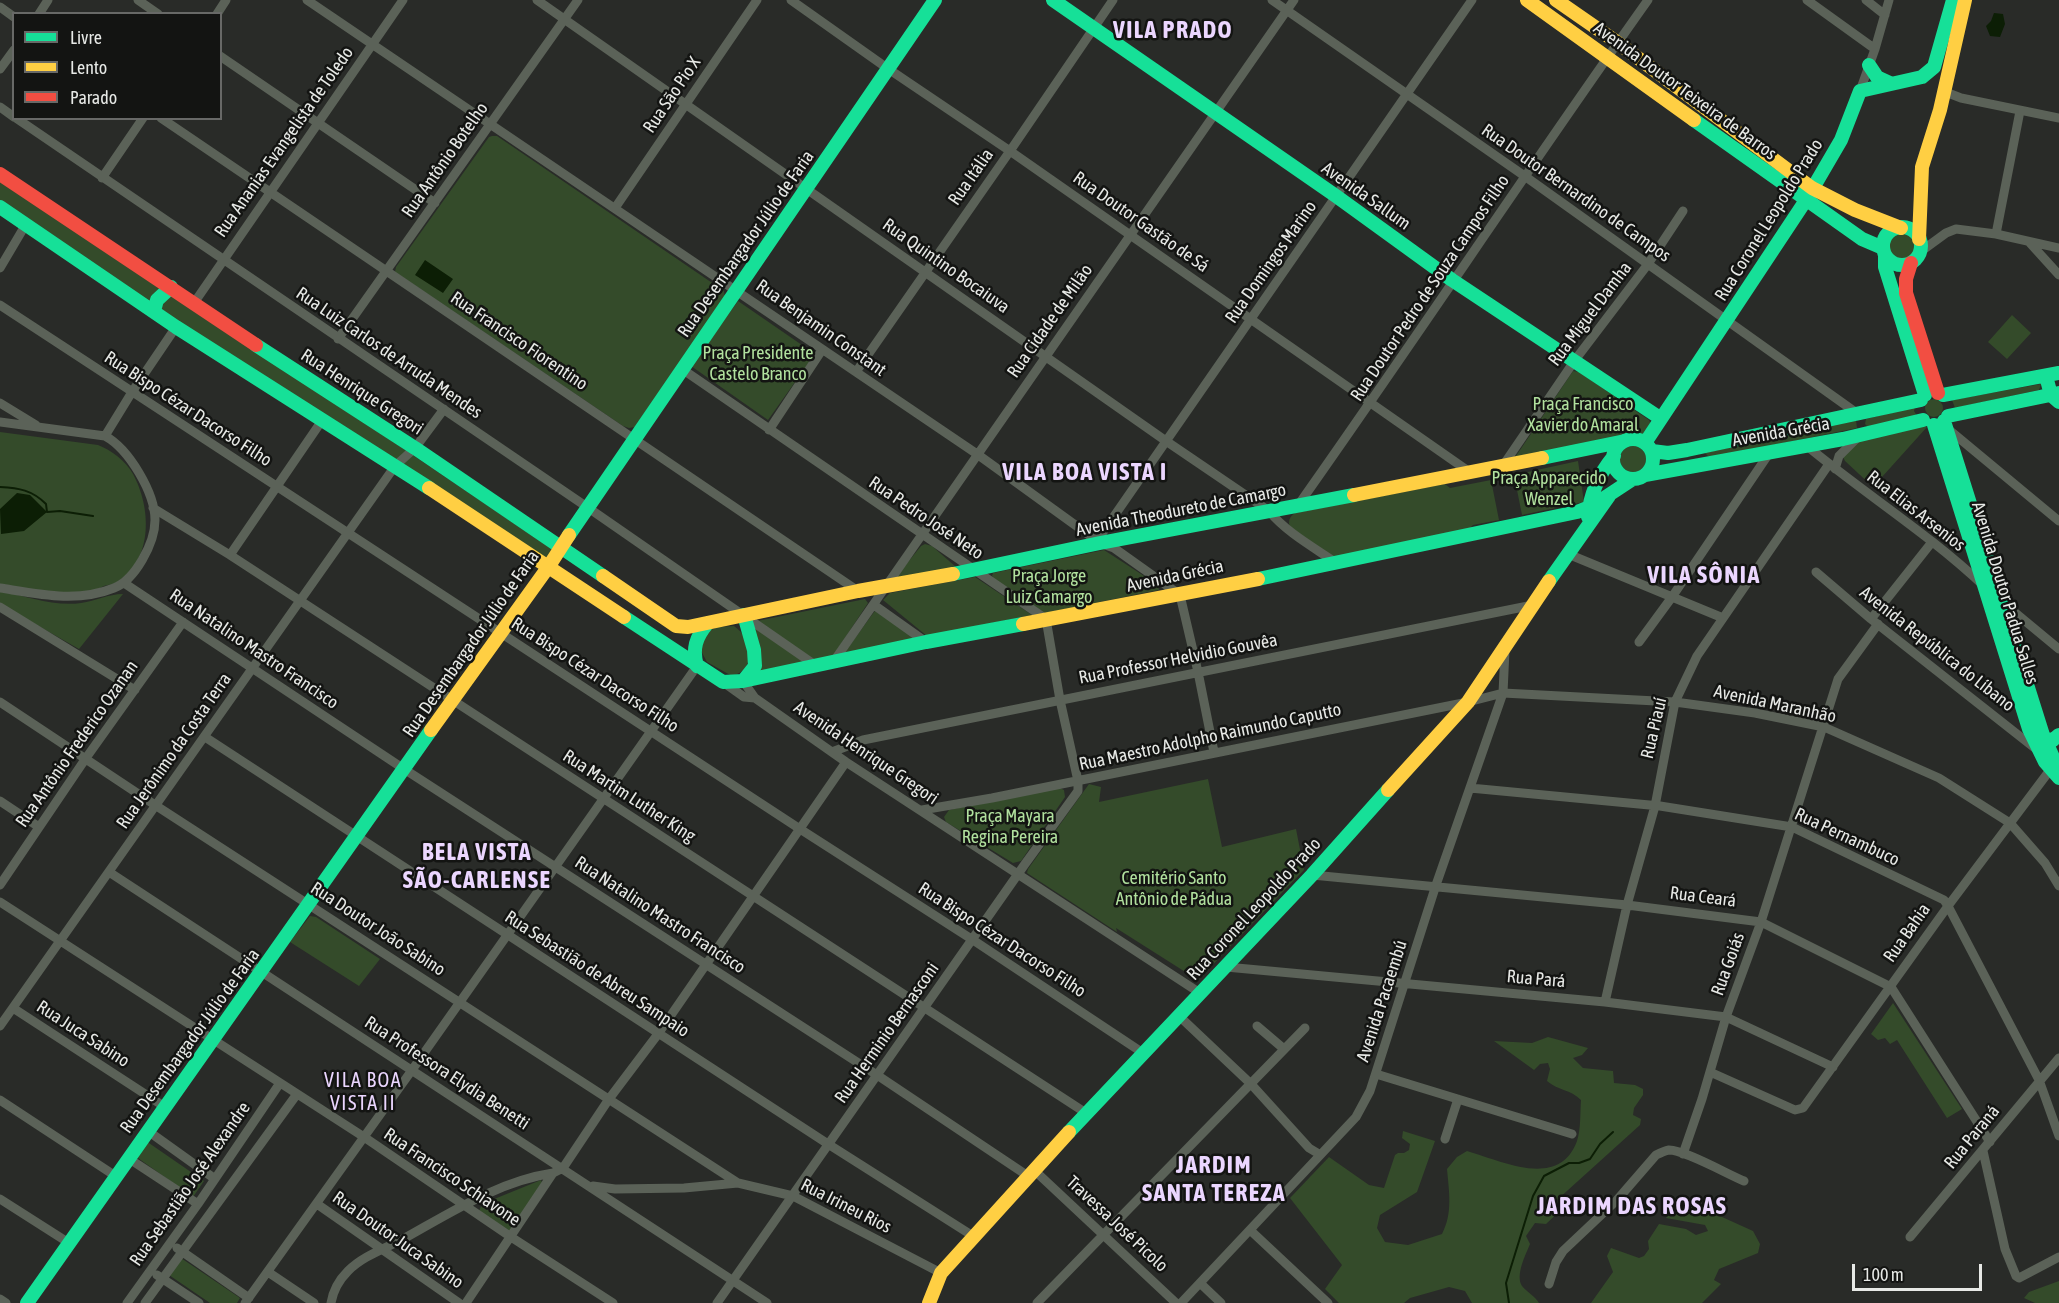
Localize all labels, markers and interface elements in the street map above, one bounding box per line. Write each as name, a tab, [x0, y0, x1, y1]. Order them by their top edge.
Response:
legend	[12, 12, 222, 120]
district label: VILA PRADO	[1113, 16, 1233, 44]
street label: Avenida Doutor Teixeira de Barros	[1589, 17, 1781, 165]
text: Livre	[70, 27, 102, 48]
street label: Rua Ananias Evangelista de Toledo	[210, 43, 358, 241]
street label: Rua São Pio X	[639, 53, 705, 137]
text: Lento	[70, 57, 107, 78]
text: Parado	[70, 87, 117, 108]
street label: Rua Antônio Botelho	[397, 98, 493, 222]
street label: Rua Doutor Bernardino de Campos	[1477, 119, 1675, 267]
street label: Rua Coronel Leopoldo Prado	[1710, 135, 1828, 305]
street label: Rua Itália	[944, 145, 998, 209]
street label: Rua Desembargador Júlio de Faria	[673, 146, 819, 342]
street label: Avenida Sallum	[1317, 157, 1415, 235]
street label: Rua Doutor Gastão de Sá	[1069, 167, 1213, 277]
street label: Rua Doutor Pedro de Souza Campos Filho	[1346, 171, 1514, 405]
street label: Rua Domingos Marino	[1221, 197, 1321, 327]
street label: Rua Quintino Bocaiuva	[878, 214, 1014, 318]
street label: Rua Miguel Damha	[1544, 258, 1636, 370]
street label: Rua Cidade de Milão	[1003, 260, 1097, 382]
street label: Rua Benjamin Constant	[752, 275, 890, 381]
street label: Rua Luiz Carlos de Arruda Mendes	[292, 283, 486, 423]
street label: Rua Francisco Fiorentino	[446, 287, 592, 395]
park label: Praça Presidente Castelo Branco	[702, 342, 814, 385]
street label: Rua Henrique Gregori	[297, 344, 427, 440]
street label: Rua Bispo Cézar Dacorso Filho	[100, 347, 276, 471]
park label: Praça Francisco Xavier do Amaral	[1527, 393, 1639, 436]
street label: Avenida Grécia	[1731, 413, 1831, 451]
district label: VILA BOA VISTA I	[1002, 458, 1168, 486]
street label: Rua Elias Arsenios	[1863, 466, 1969, 556]
park label: Praça Apparecido Wenzel	[1491, 467, 1607, 510]
street label: Rua Pedro José Neto	[865, 472, 987, 564]
street label: Avenida Theodureto de Camargo	[1074, 479, 1288, 541]
street label: Avenida Doutor Padua Salles	[1967, 499, 2043, 687]
street label: Rua Desembargador Júlio de Faria	[398, 546, 544, 742]
street label: Avenida Grécia	[1125, 555, 1225, 597]
district label: VILA SÔNIA	[1647, 561, 1761, 589]
park label: Praça Jorge Luiz Camargo	[1005, 565, 1093, 608]
street label: Avenida República do Líbano	[1855, 582, 2019, 716]
street label: Rua Natalino Mastro Francisco	[165, 584, 343, 714]
street label: Rua Bispo Cézar Dacorso Filho	[507, 613, 683, 737]
street label: Rua Professor Helvidio Gouvêa	[1077, 629, 1279, 689]
street label: Rua Antônio Frederico Ozanan	[11, 656, 143, 832]
street label: Rua Jerônimo da Costa Terra	[112, 669, 236, 833]
street label: Avenida Maranhão	[1712, 680, 1838, 728]
street label: Rua Piauí	[1636, 695, 1672, 761]
street label: Avenida Henrique Gregori	[790, 697, 942, 809]
street label: Rua Maestro Adolpho Raimundo Caputto	[1077, 699, 1343, 775]
street label: Rua Martim Luther King	[559, 745, 699, 847]
street label: Rua Pernambuco	[1791, 803, 1903, 871]
park label: Praça Mayara Regina Pereira	[962, 805, 1058, 848]
street label: Rua Coronel Leopoldo Prado	[1182, 833, 1326, 985]
district label: BELA VISTA SÃO-CARLENSE	[403, 838, 551, 894]
street label: Rua Natalino Mastro Francisco	[571, 852, 749, 978]
park label: Cemitério Santo Antônio de Pádua	[1116, 867, 1232, 910]
street label: Rua Doutor João Sabino	[307, 877, 449, 981]
street label: Rua Bispo Cézar Dacorso Filho	[914, 878, 1090, 1002]
street label: Rua Ceará	[1669, 882, 1737, 912]
street label: Rua Bahia	[1879, 899, 1935, 967]
street label: Rua Sebastião de Abreu Sampaio	[501, 906, 693, 1042]
street label: Rua Goiás	[1707, 930, 1749, 998]
street label: Avenida Pacaembú	[1352, 937, 1412, 1065]
street label: Rua Desembargador Júlio de Faria	[116, 944, 264, 1138]
street label: Rua Herminio Bernasconi	[830, 958, 944, 1108]
street label: Rua Pará	[1506, 966, 1566, 992]
street label: Rua Juca Sabino	[33, 996, 133, 1072]
street label: Rua Professora Elydia Benetti	[360, 1012, 534, 1134]
district label: VILA BOA VISTA II	[324, 1069, 402, 1116]
street label: Rua Sebastião José Alexandre	[125, 1098, 255, 1270]
street label: Rua Paraná	[1940, 1101, 2004, 1173]
street label: Rua Francisco Schiavone	[380, 1123, 524, 1231]
district label: JARDIM SANTA TEREZA	[1142, 1151, 1286, 1207]
street label: Travessa José Picolo	[1062, 1171, 1172, 1277]
street label: Rua Irineu Rios	[797, 1174, 895, 1238]
street label: Rua Doutor Juca Sabino	[328, 1187, 468, 1293]
district label: JARDIM DAS ROSAS	[1537, 1192, 1727, 1220]
scale bar	[1855, 1252, 1986, 1290]
text: 100 m	[1863, 1264, 1904, 1285]

